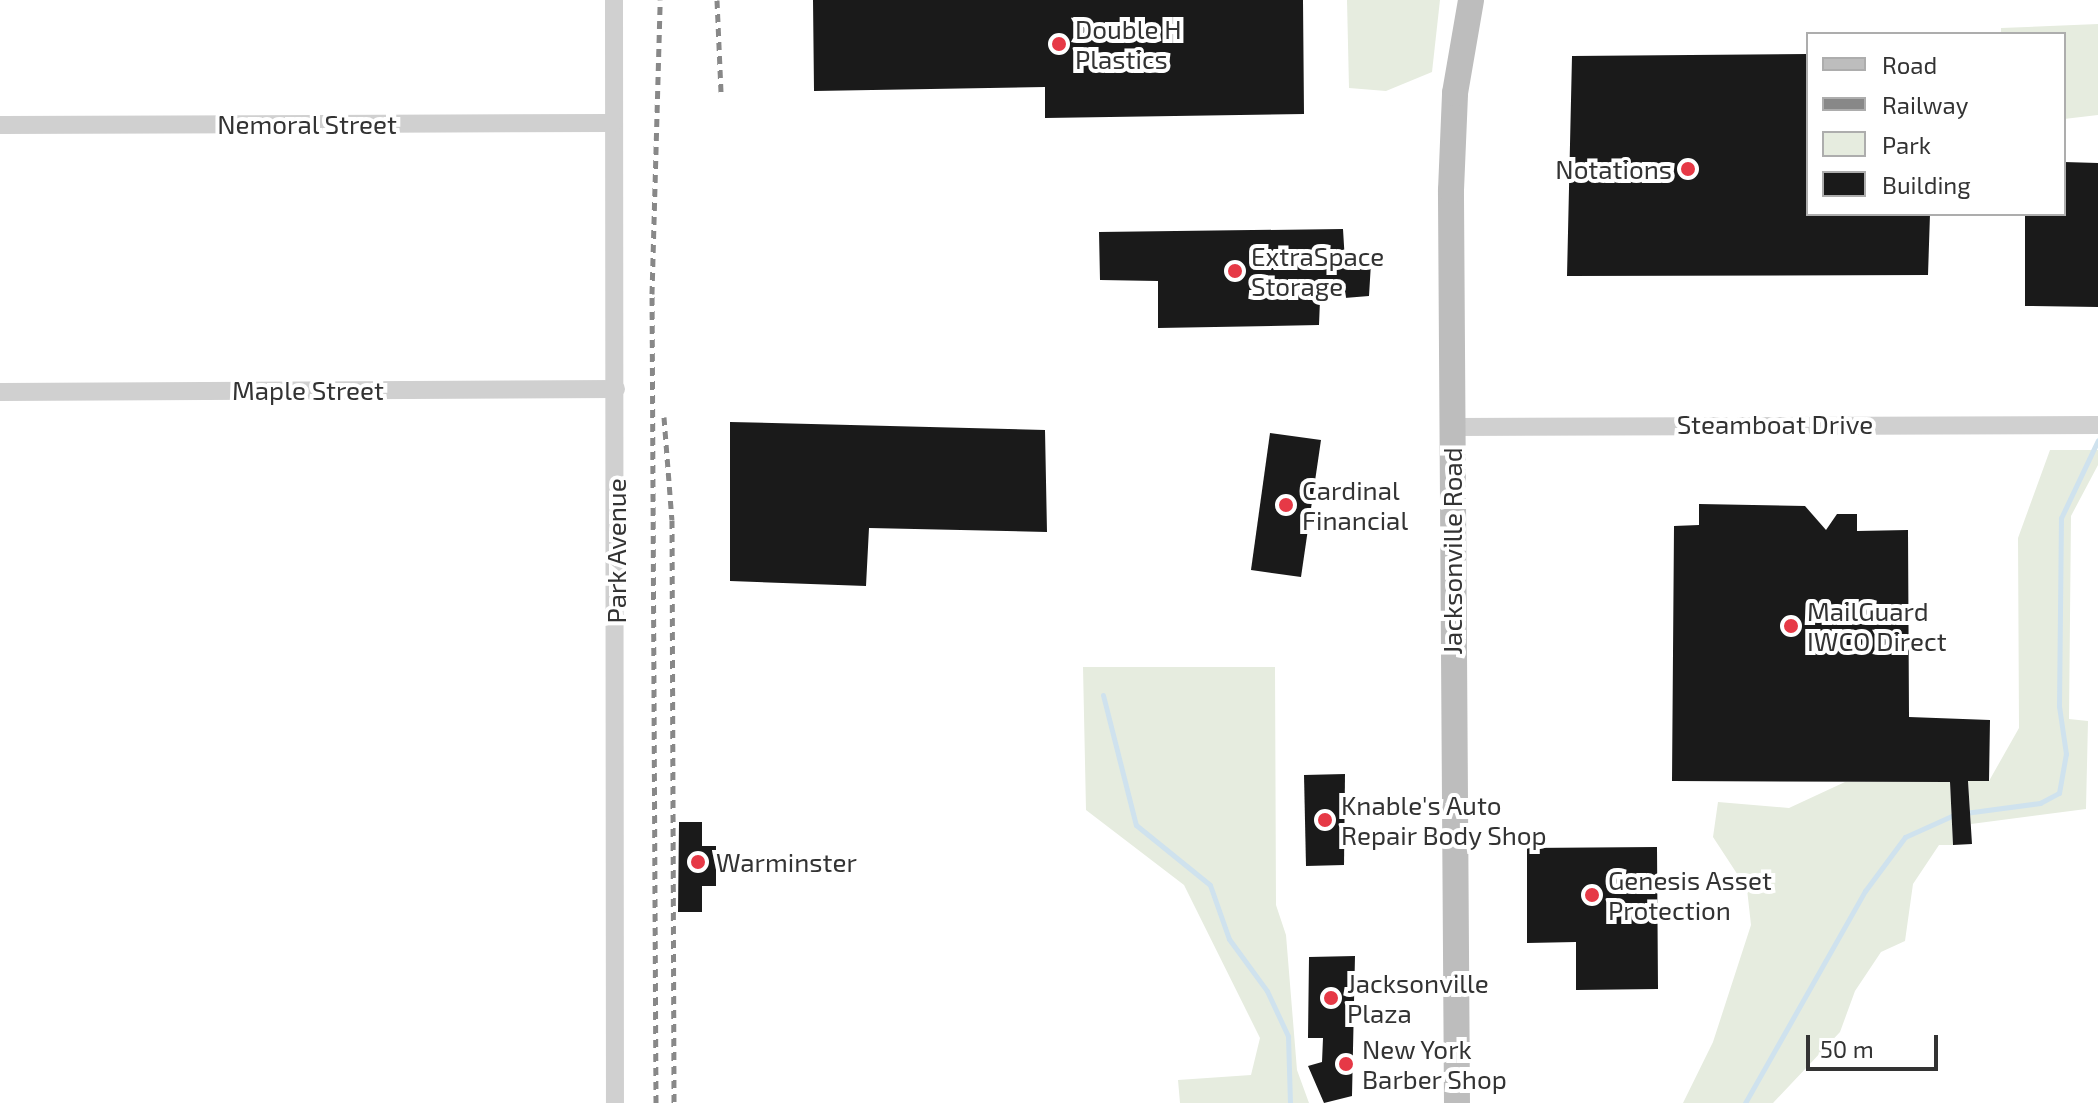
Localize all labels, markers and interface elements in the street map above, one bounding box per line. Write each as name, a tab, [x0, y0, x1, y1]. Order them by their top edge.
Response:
place label: Double H Plastics	[1075, 13, 1182, 74]
legend	[1806, 32, 2066, 216]
marker: Double H Plastics	[1050, 35, 1068, 53]
text: Road	[1882, 50, 1937, 79]
text: Railway	[1882, 90, 1968, 119]
street label: Nemoral Street	[217, 108, 397, 140]
text: Park	[1882, 130, 1931, 159]
place label: Notations	[1555, 153, 1672, 185]
marker: Notations	[1679, 160, 1697, 178]
text: Building	[1882, 170, 1971, 199]
place label: ExtraSpace Storage	[1251, 240, 1384, 302]
marker: ExtraSpace Storage	[1226, 262, 1244, 280]
street label: Maple Street	[232, 374, 384, 406]
street label: Steamboat Drive	[1677, 408, 1873, 440]
street label: Jacksonville Road	[1436, 447, 1468, 655]
place label: Cardinal Financial	[1302, 474, 1408, 536]
street label: Park Avenue	[600, 478, 632, 624]
marker: Cardinal Financial	[1277, 496, 1295, 514]
place label: MailGuard IWCO Direct	[1807, 595, 1947, 656]
marker: MailGuard IWCO Direct	[1782, 617, 1800, 635]
place label: Knable's Auto Repair Body Shop	[1341, 789, 1548, 850]
marker: Knable's Auto Repair Body Shop	[1316, 811, 1334, 829]
place label: Warminster	[716, 846, 857, 878]
marker: Warminster	[687, 851, 709, 873]
place label: Genesis Asset Protection	[1608, 864, 1772, 926]
marker: Genesis Asset Protection	[1583, 886, 1601, 904]
place label: Jacksonville Plaza	[1347, 967, 1489, 1028]
marker: Jacksonville Plaza	[1322, 989, 1340, 1007]
scale bar	[1810, 1019, 1942, 1069]
place label: New York Barber Shop	[1362, 1033, 1507, 1094]
text: 50 m	[1820, 1034, 1874, 1063]
marker: New York Barber Shop	[1337, 1055, 1355, 1073]

